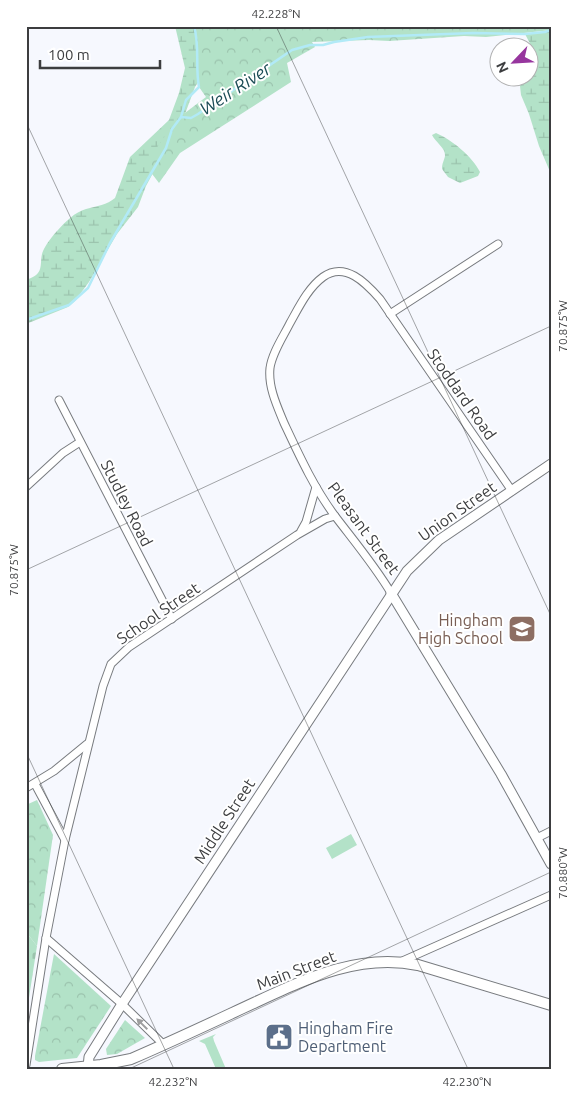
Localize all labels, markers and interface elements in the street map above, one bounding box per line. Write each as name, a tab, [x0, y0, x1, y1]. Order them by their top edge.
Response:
text: 42.228°N	[251, 7, 301, 20]
scale bar	[40, 38, 160, 70]
north arrow	[490, 38, 540, 88]
text: 100 m	[48, 46, 90, 63]
water label: Weir River	[196, 57, 275, 118]
text: N	[493, 59, 512, 76]
text: 70.875°W	[556, 300, 569, 352]
street label: Stoddard Road	[424, 345, 500, 443]
street label: Studley Road	[98, 457, 156, 549]
street label: Union Street	[415, 477, 500, 544]
street label: Pleasant Street	[324, 478, 404, 578]
text: 70.875°W	[7, 544, 20, 596]
street label: School Street	[113, 578, 203, 647]
place label: Hingham High School	[418, 611, 503, 647]
school or university icon: Hingham High School	[507, 614, 537, 644]
street label: Middle Street	[190, 774, 259, 867]
text: 70.880°W	[556, 847, 569, 899]
street label: Main Street	[254, 946, 339, 993]
one-way arrow	[137, 1018, 149, 1030]
place label: Hingham Fire Department	[298, 1019, 393, 1055]
public building icon: Hingham Fire Department	[264, 1022, 294, 1052]
text: 42.232°N	[148, 1075, 198, 1088]
text: 42.230°N	[442, 1075, 492, 1088]

